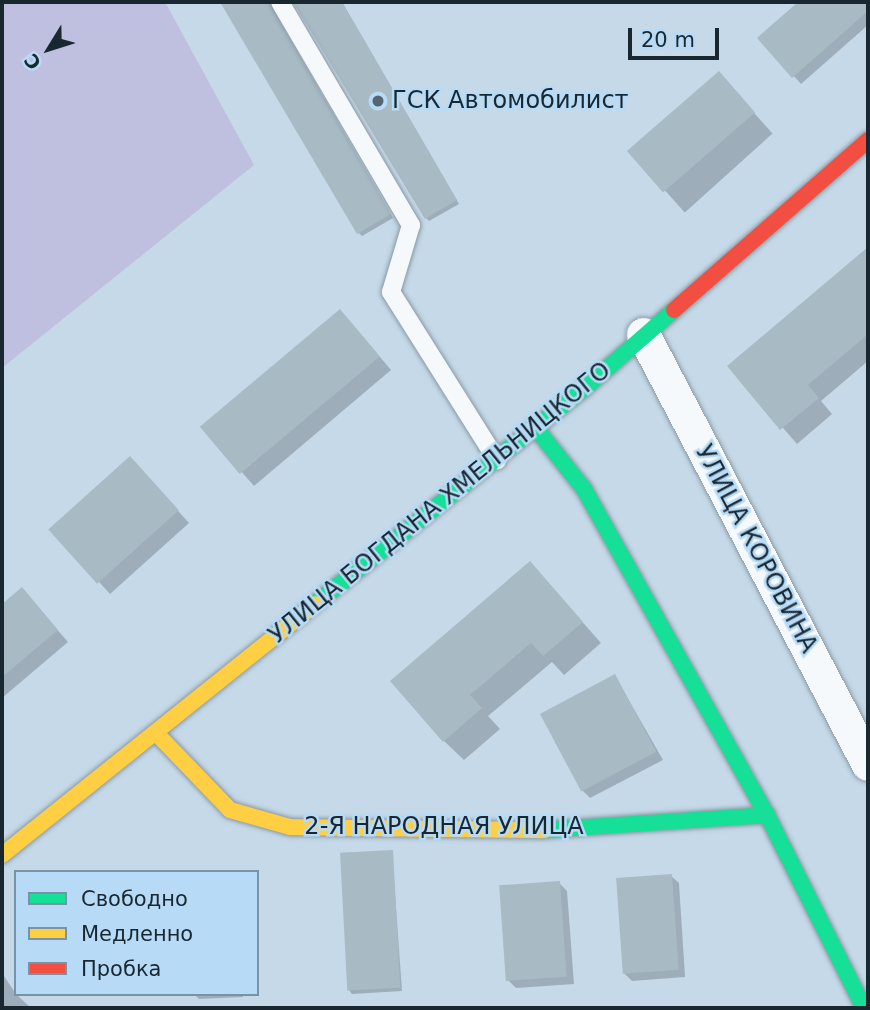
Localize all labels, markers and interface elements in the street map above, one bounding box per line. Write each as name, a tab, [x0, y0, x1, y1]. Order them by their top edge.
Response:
north arrow	[14, 14, 84, 84]
scale bar	[632, 14, 723, 58]
text: 20 m	[641, 28, 695, 52]
text: С	[19, 50, 45, 74]
place label: ГСК Автомобилист	[392, 87, 629, 115]
marker: ГСК Автомобилист	[370, 93, 386, 109]
street label: УЛИЦА БОГДАНА ХМЕЛЬНИЦКОГО	[263, 356, 617, 650]
street label: УЛИЦА КОРОВИНА	[689, 440, 823, 658]
street label: 2-Я НАРОДНАЯ УЛИЦА	[304, 813, 584, 841]
legend	[14, 870, 259, 996]
text: Свободно	[81, 887, 188, 911]
text: Медленно	[81, 922, 193, 946]
text: Пробка	[81, 957, 161, 981]

